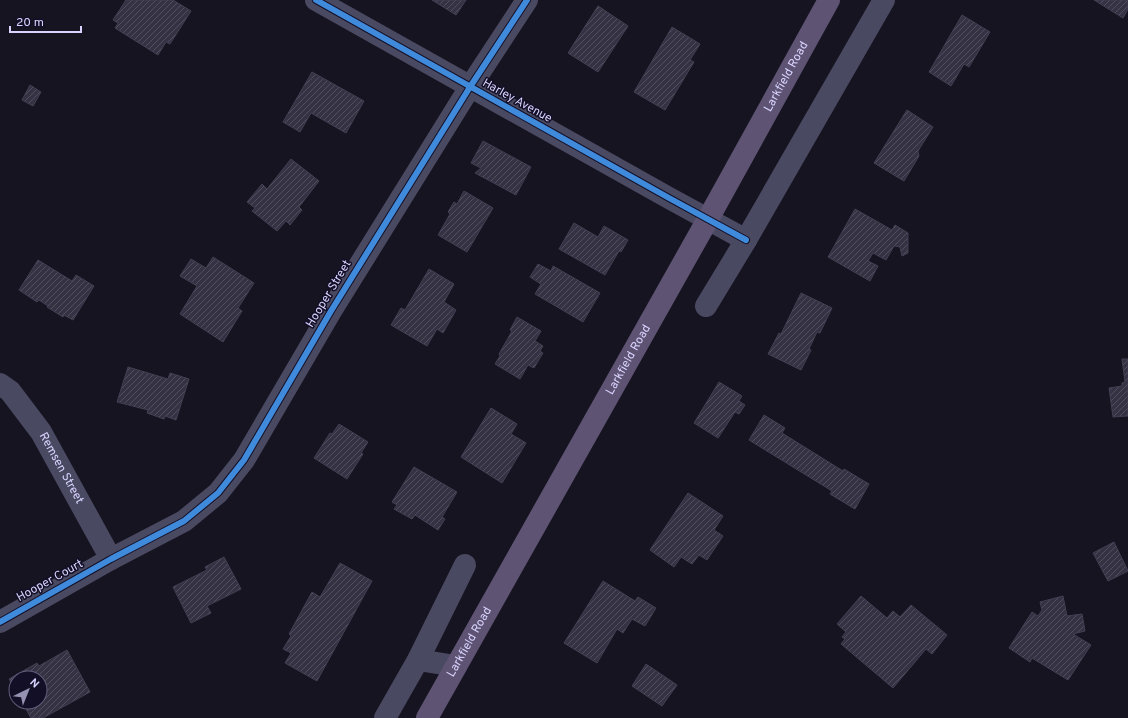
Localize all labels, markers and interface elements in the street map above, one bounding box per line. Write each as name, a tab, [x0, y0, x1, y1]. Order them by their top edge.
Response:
scale bar	[10, 8, 81, 34]
text: 20 m	[16, 15, 44, 31]
street label: Larkfield Road	[761, 39, 812, 115]
street label: Harley Avenue	[479, 75, 555, 127]
street label: Hooper Street	[303, 257, 355, 331]
street label: Larkfield Road	[603, 322, 655, 398]
street label: Remsen Street	[35, 430, 87, 507]
street label: Hooper Court	[14, 556, 86, 606]
street label: Larkfield Road	[444, 604, 496, 680]
north arrow	[8, 670, 48, 710]
text: N	[26, 676, 42, 691]

